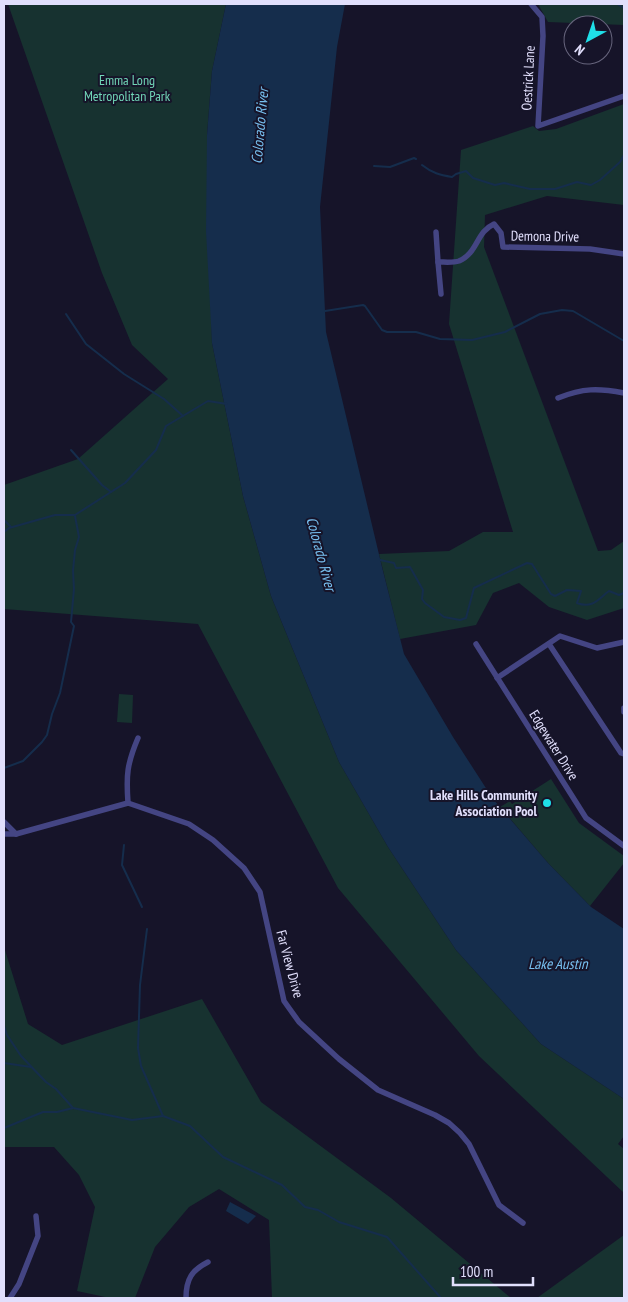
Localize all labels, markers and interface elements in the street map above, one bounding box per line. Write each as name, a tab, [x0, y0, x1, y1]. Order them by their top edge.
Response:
north arrow	[563, 15, 613, 65]
text: N	[571, 41, 588, 59]
street label: Oestrick Lane	[517, 45, 539, 111]
park label: Emma Long Metropolitan Park	[84, 71, 171, 105]
water label: Colorado River	[247, 86, 272, 165]
street label: Demona Drive	[511, 226, 580, 246]
water label: Colorado River	[303, 515, 341, 595]
street label: Edgewater Drive	[525, 707, 583, 784]
place label: Lake Hills Community Association Pool	[430, 786, 538, 820]
marker: Lake Hills Community Association Pool	[541, 797, 553, 809]
street label: Far View Drive	[272, 928, 308, 1000]
water label: Lake Austin	[528, 954, 589, 973]
scale bar	[453, 1254, 533, 1286]
text: 100 m	[460, 1262, 493, 1281]

